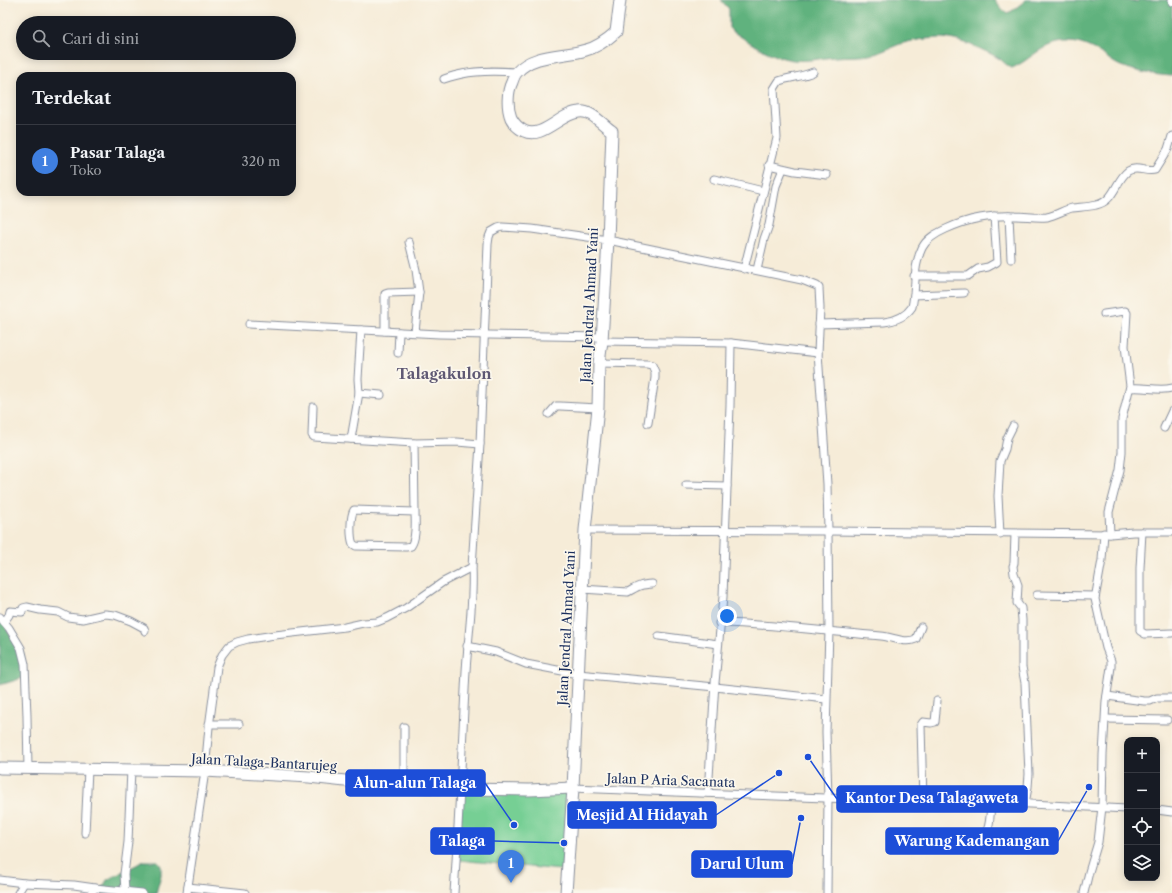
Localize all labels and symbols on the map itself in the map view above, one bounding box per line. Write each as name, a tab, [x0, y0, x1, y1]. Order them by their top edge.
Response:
street label: Jalan Jendral Ahmad Yani	[577, 227, 601, 385]
district label: Talagakulon	[396, 364, 492, 383]
street label: Jalan Jendral Ahmad Yani	[554, 550, 578, 708]
your location	[717, 606, 737, 626]
street label: Jalan Talaga-Bantarujeg	[189, 750, 337, 774]
callout: Alun-alun Talaga	[346, 770, 485, 796]
street label: Jalan P Aria Sacanata	[604, 770, 736, 790]
text: Alun-alun Talaga	[353, 774, 477, 792]
callout: Kantor Desa Talagaweta	[837, 786, 1027, 812]
text: Kantor Desa Talagaweta	[845, 789, 1020, 807]
callout: Mesjid Al Hidayah	[568, 802, 716, 828]
text: Mesjid Al Hidayah	[576, 806, 708, 824]
callout: Talaga	[431, 828, 494, 854]
callout: Warung Kademangan	[886, 828, 1058, 854]
text: Talaga	[439, 832, 486, 850]
text: Warung Kademangan	[893, 832, 1050, 850]
pin: 1	[498, 850, 524, 883]
callout: Darul Ulum	[692, 851, 792, 877]
text: Darul Ulum	[700, 855, 784, 873]

